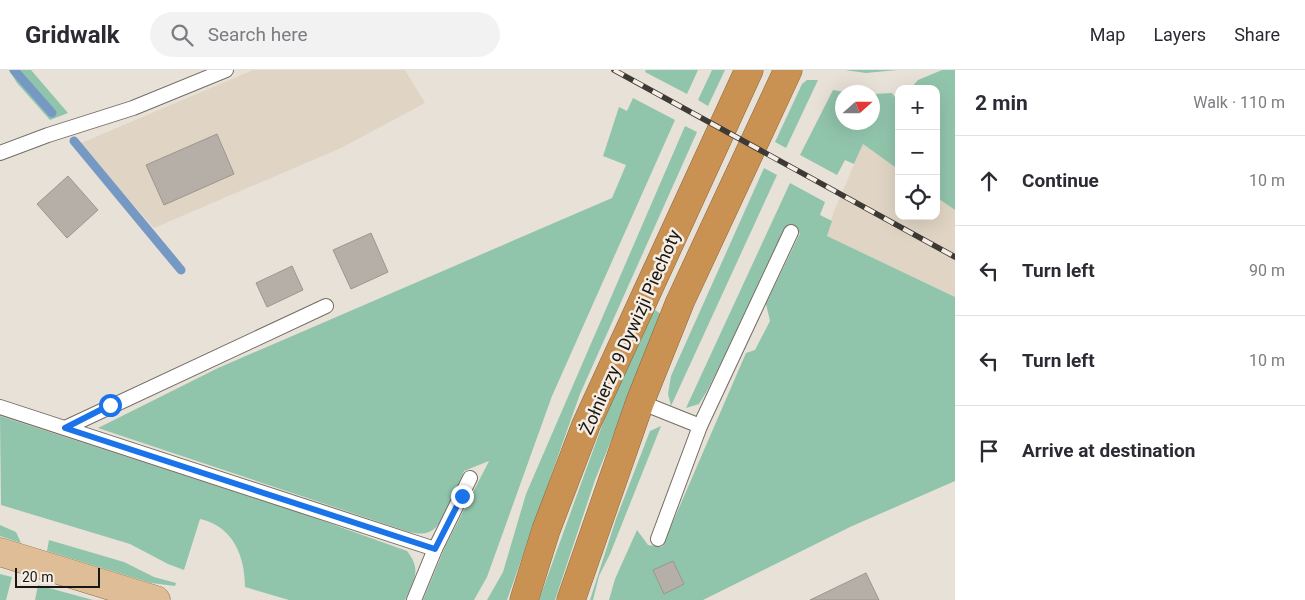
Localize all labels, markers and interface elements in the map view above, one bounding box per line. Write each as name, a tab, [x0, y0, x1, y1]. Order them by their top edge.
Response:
search box	[150, 12, 500, 57]
text: Gridwalk	[25, 21, 120, 49]
icon: search	[168, 21, 196, 49]
text: Search here	[208, 23, 308, 46]
text: Map	[1090, 24, 1125, 45]
text: Layers	[1153, 24, 1206, 45]
text: Share	[1234, 24, 1280, 45]
north arrow	[835, 85, 880, 130]
map controls	[895, 85, 940, 220]
button: +	[895, 85, 940, 130]
text: 2 min	[975, 91, 1028, 115]
text: Walk · 110 m	[1193, 93, 1285, 112]
button: −	[895, 130, 940, 175]
icon: ahead	[975, 167, 1003, 195]
text: Continue	[1022, 169, 1099, 192]
text: 10 m	[1249, 171, 1285, 190]
button: locate	[895, 175, 940, 220]
street label: Żołnierzy 9 Dywizji Piechoty	[575, 226, 685, 438]
icon: left	[975, 257, 1003, 285]
text: Turn left	[1022, 259, 1095, 282]
text: 90 m	[1249, 261, 1285, 280]
icon: left	[975, 347, 1003, 375]
text: Turn left	[1022, 349, 1095, 372]
text: 10 m	[1249, 351, 1285, 370]
route start	[99, 394, 122, 417]
icon: arrive	[975, 437, 1003, 465]
text: Arrive at destination	[1022, 439, 1195, 462]
route end	[451, 485, 474, 508]
scale bar	[15, 565, 100, 588]
text: 20 m	[22, 569, 54, 585]

